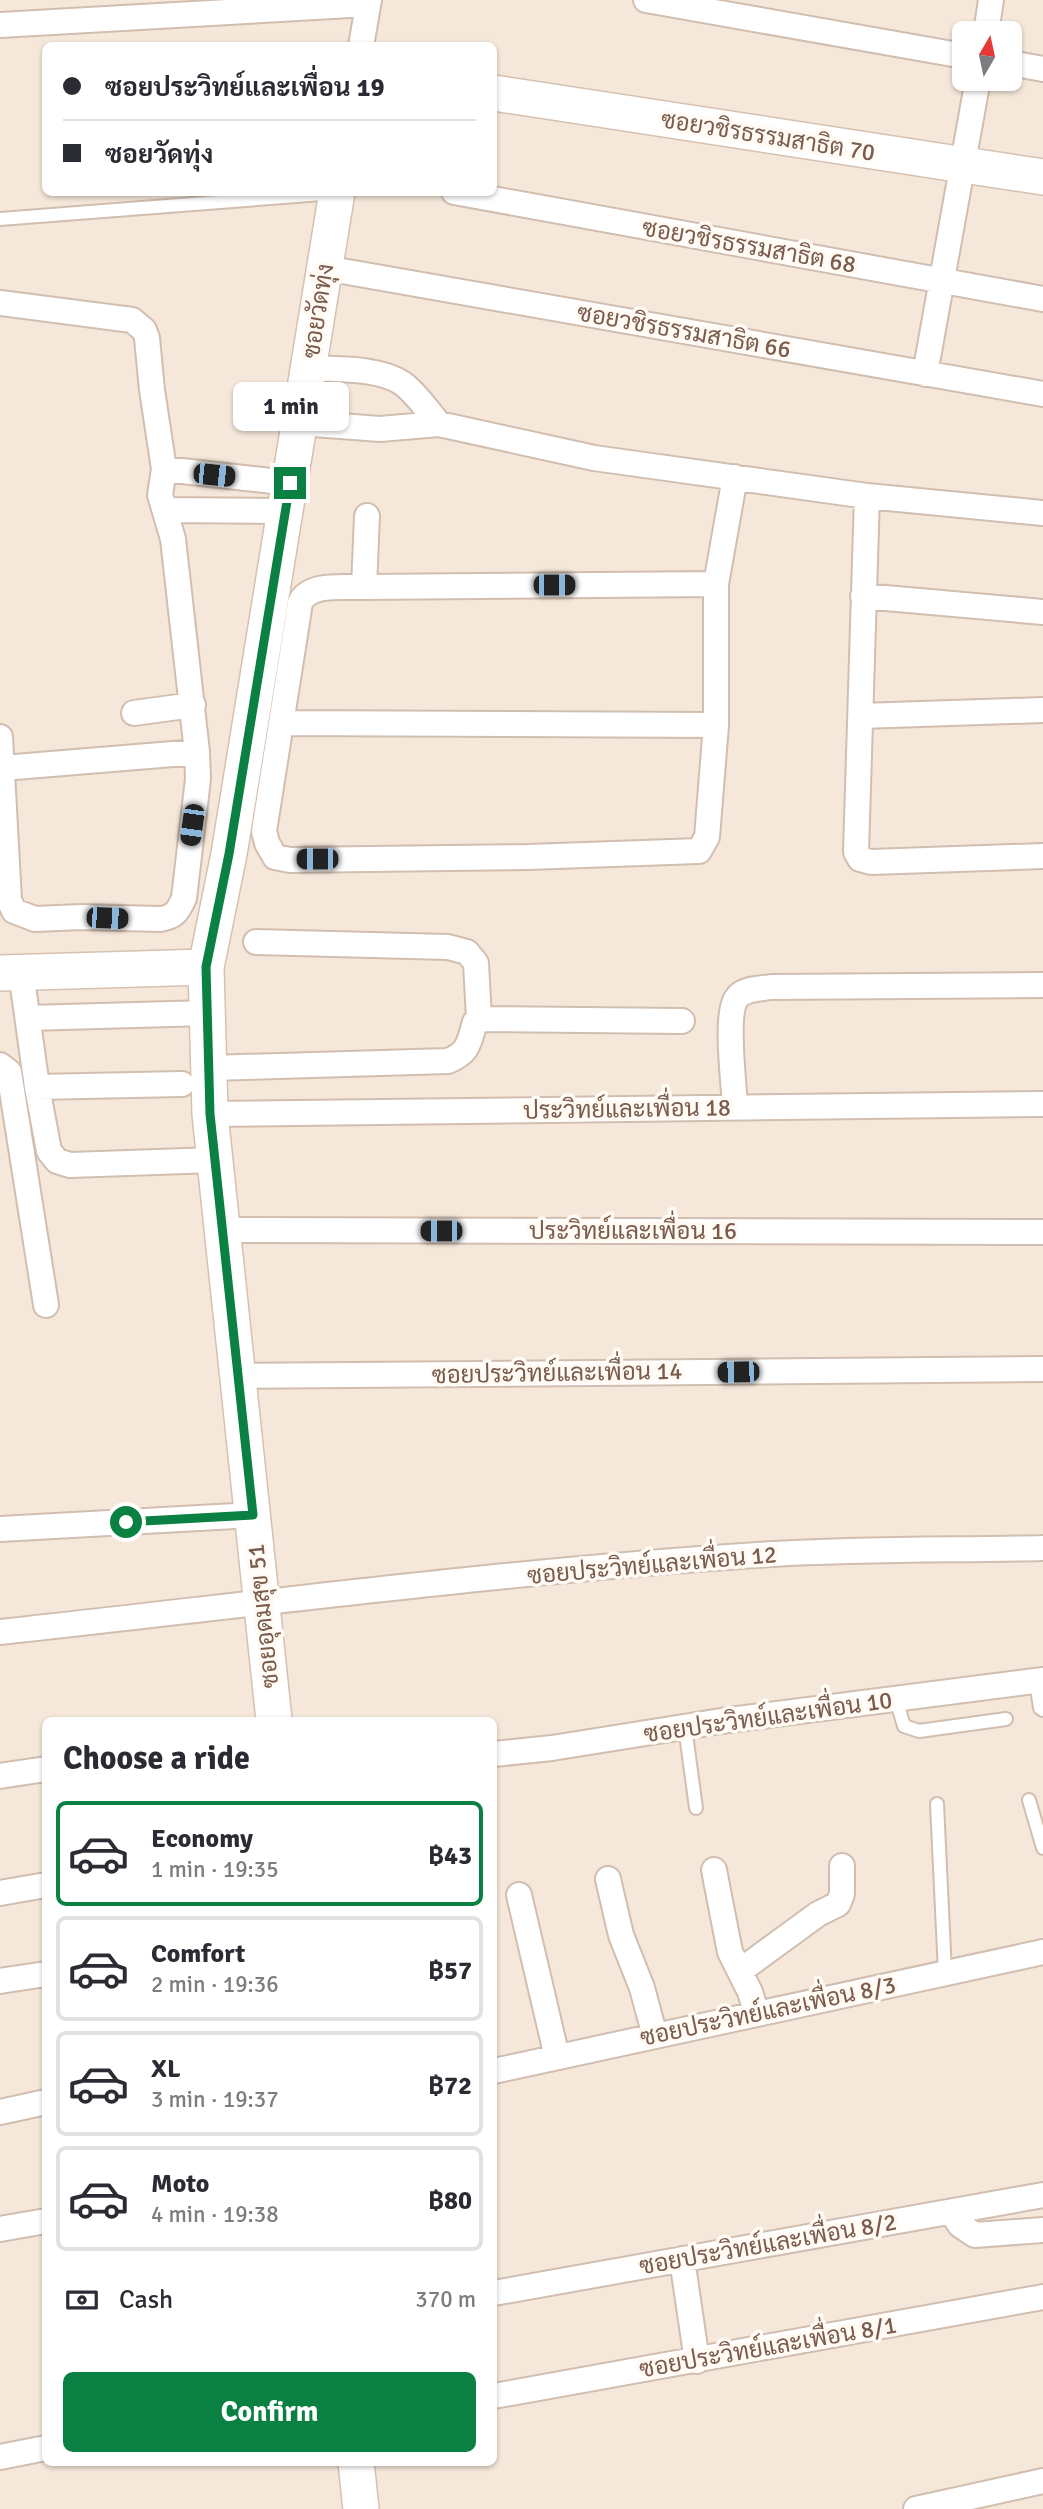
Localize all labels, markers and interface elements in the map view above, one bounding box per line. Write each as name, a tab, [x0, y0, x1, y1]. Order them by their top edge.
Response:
north arrow	[952, 21, 1022, 91]
map controls	[952, 21, 1022, 91]
text: ซอยประวิทย์และเพื่อน 19	[105, 72, 385, 104]
street label: ซอยวชิรธรรมสาธิต 70	[659, 104, 877, 168]
text: ซอยวัดทุ่ง	[105, 139, 213, 171]
street label: ซอยวชิรธรรมสาธิต 68	[640, 212, 858, 280]
street label: ซอยวัดทุ่ง	[296, 261, 341, 361]
street label: ซอยวชิรธรรมสาธิต 66	[575, 297, 793, 365]
callout: 1 min	[232, 382, 348, 430]
text: 1 min	[263, 392, 319, 421]
car	[193, 462, 236, 488]
route end	[274, 467, 306, 499]
car	[534, 575, 576, 596]
car	[179, 803, 206, 847]
car	[297, 849, 339, 870]
car	[86, 907, 129, 929]
street label: ประวิทย์และเพื่อน 18	[523, 1086, 731, 1126]
street label: ประวิทย์และเพื่อน 16	[529, 1210, 737, 1246]
car	[421, 1221, 463, 1242]
street label: ซอยประวิทย์และเพื่อน 14	[431, 1350, 683, 1390]
car	[717, 1361, 760, 1383]
route start	[110, 1506, 142, 1538]
street label: ซอยประวิทย์และเพื่อน 12	[525, 1533, 778, 1591]
street label: ซอยอุดมสุข 51	[241, 1542, 286, 1690]
street label: ซอยประวิทย์และเพื่อน 10	[641, 1679, 894, 1749]
text: Choose a ride	[63, 1739, 250, 1778]
icon: car	[67, 1822, 130, 1885]
text: Economy	[151, 1823, 253, 1855]
text: ฿43	[428, 1840, 472, 1872]
text: 1 min · 19:35	[151, 1855, 279, 1884]
icon: car	[67, 1937, 130, 2000]
text: Comfort	[151, 1938, 245, 1970]
text: ฿57	[428, 1955, 472, 1987]
street label: ซอยประวิทย์และเพื่อน 8/3	[636, 1963, 899, 2053]
text: 2 min · 19:36	[151, 1970, 279, 1999]
icon: car	[67, 2052, 130, 2115]
text: XL	[151, 2053, 181, 2085]
text: ฿72	[428, 2070, 472, 2102]
text: 3 min · 19:37	[151, 2085, 279, 2114]
icon: car	[67, 2167, 130, 2230]
text: Moto	[151, 2168, 209, 2200]
text: ฿80	[428, 2185, 472, 2217]
text: 4 min · 19:38	[151, 2200, 279, 2229]
street label: ซอยประวิทย์และเพื่อน 8/2	[636, 2201, 899, 2281]
icon: cash	[63, 2281, 101, 2319]
text: Cash	[119, 2284, 173, 2316]
text: 370 m	[415, 2285, 476, 2314]
street label: ซอยประวิทย์และเพื่อน 8/1	[636, 2304, 899, 2384]
button: Confirm	[63, 2372, 476, 2452]

